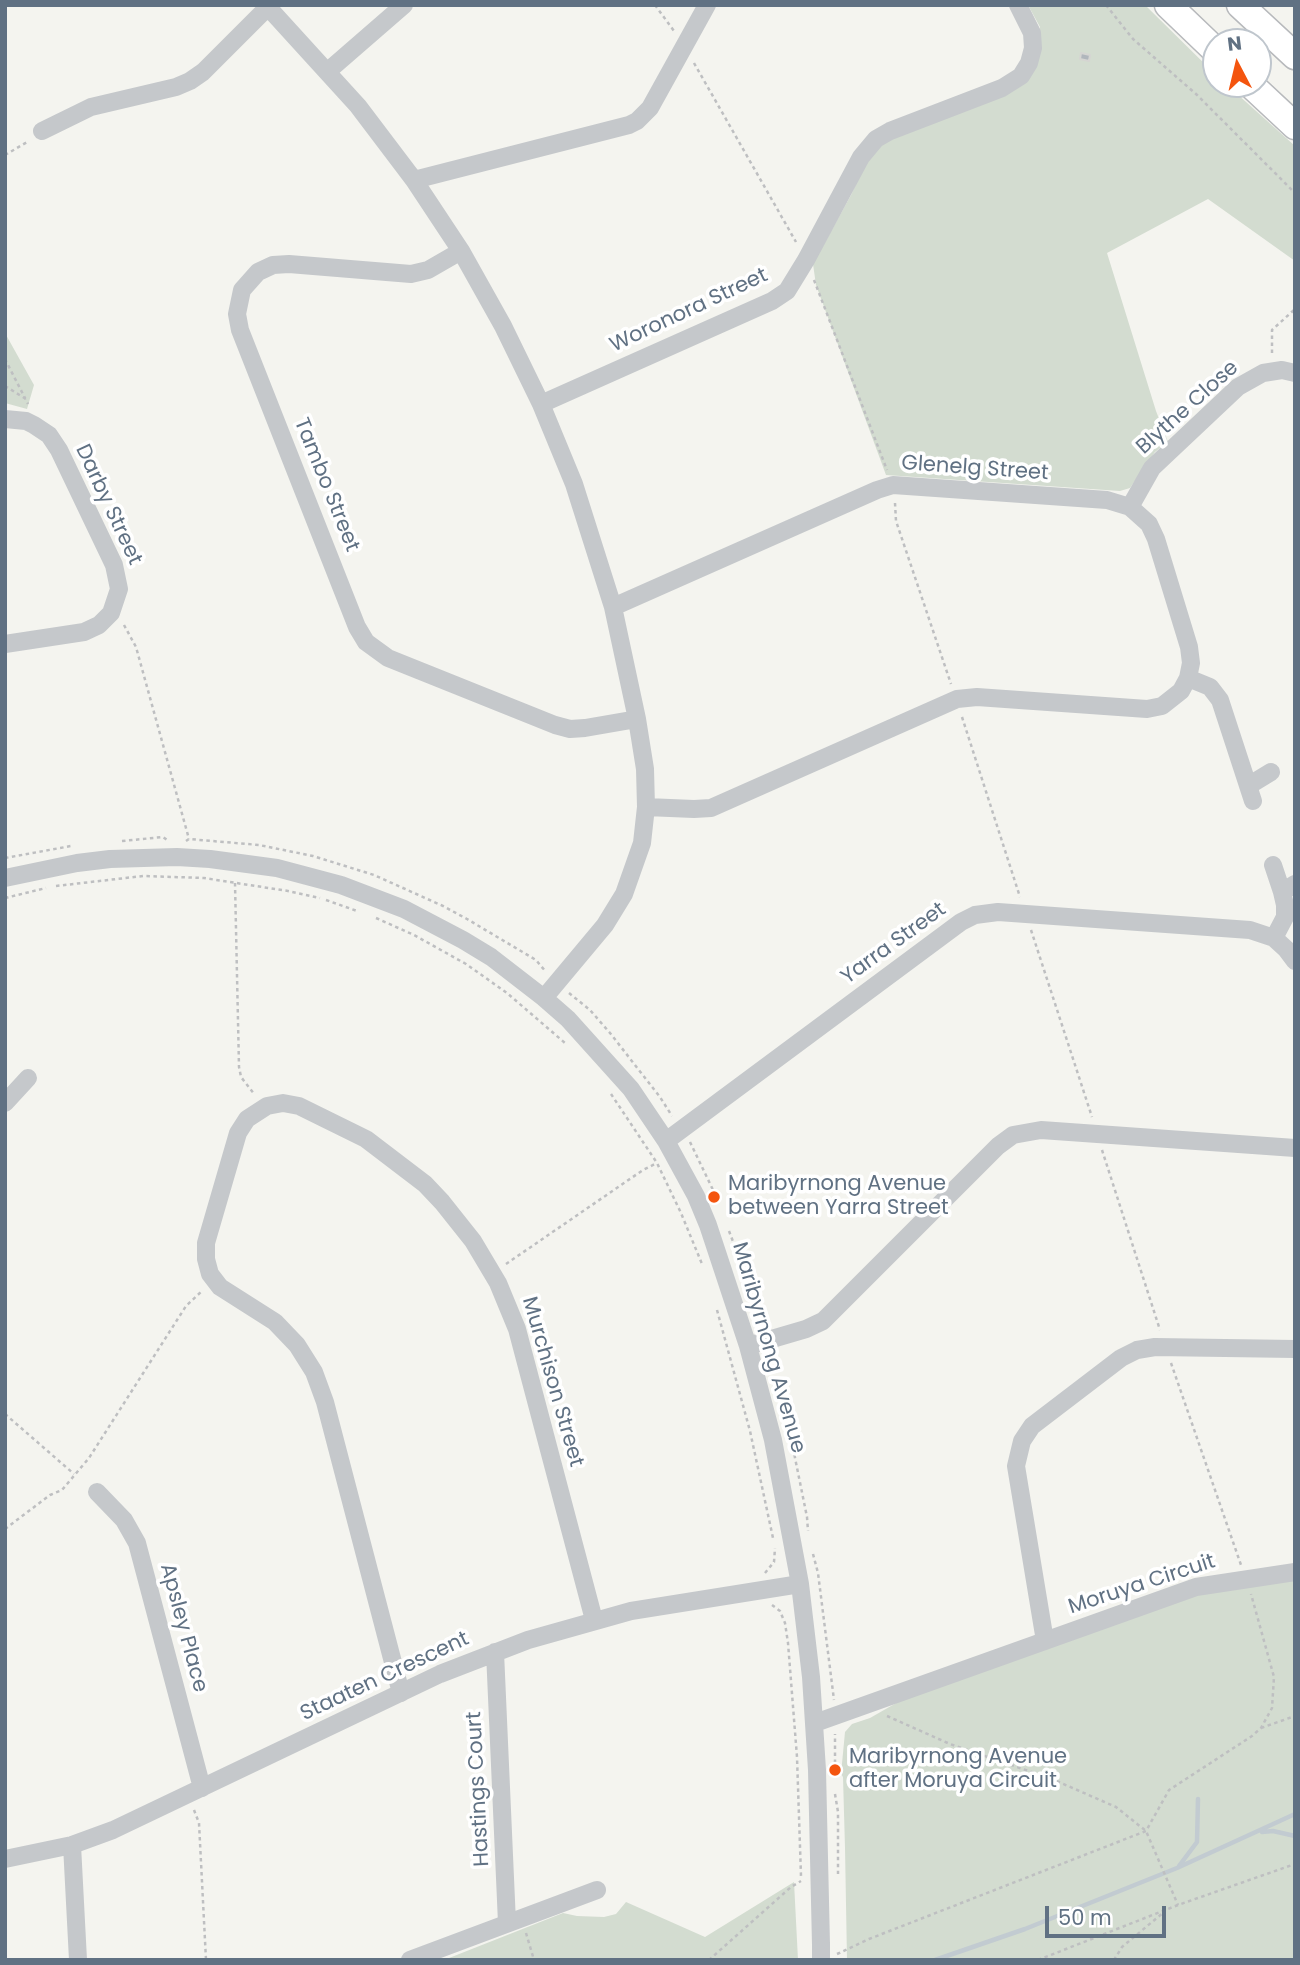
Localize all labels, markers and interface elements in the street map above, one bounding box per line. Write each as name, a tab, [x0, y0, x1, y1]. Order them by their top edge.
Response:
north arrow	[1202, 28, 1272, 98]
text: N	[1226, 29, 1243, 58]
street label: Woronora Street	[606, 263, 772, 359]
street label: Blythe Close	[1132, 356, 1244, 460]
street label: Tambo Street	[288, 414, 364, 556]
street label: Darby Street	[69, 441, 147, 569]
street label: Glenelg Street	[901, 451, 1049, 487]
street label: Yarra Street	[837, 898, 951, 990]
place label: Maribyrnong Avenue between Yarra Street	[728, 1172, 949, 1222]
marker: Maribyrnong Avenue between Yarra Street	[706, 1189, 722, 1205]
street label: Maribyrnong Avenue	[726, 1240, 810, 1456]
street label: Murchison Street	[516, 1294, 588, 1470]
street label: Moruya Circuit	[1066, 1549, 1218, 1621]
street label: Apsley Place	[154, 1561, 212, 1695]
street label: Staaten Crescent	[297, 1627, 473, 1727]
street label: Hastings Court	[462, 1711, 496, 1867]
place label: Maribyrnong Avenue after Moruya Circuit	[849, 1745, 1067, 1795]
marker: Maribyrnong Avenue after Moruya Circuit	[827, 1762, 843, 1778]
scale bar	[1048, 1892, 1169, 1936]
text: 50 m	[1058, 1903, 1112, 1932]

